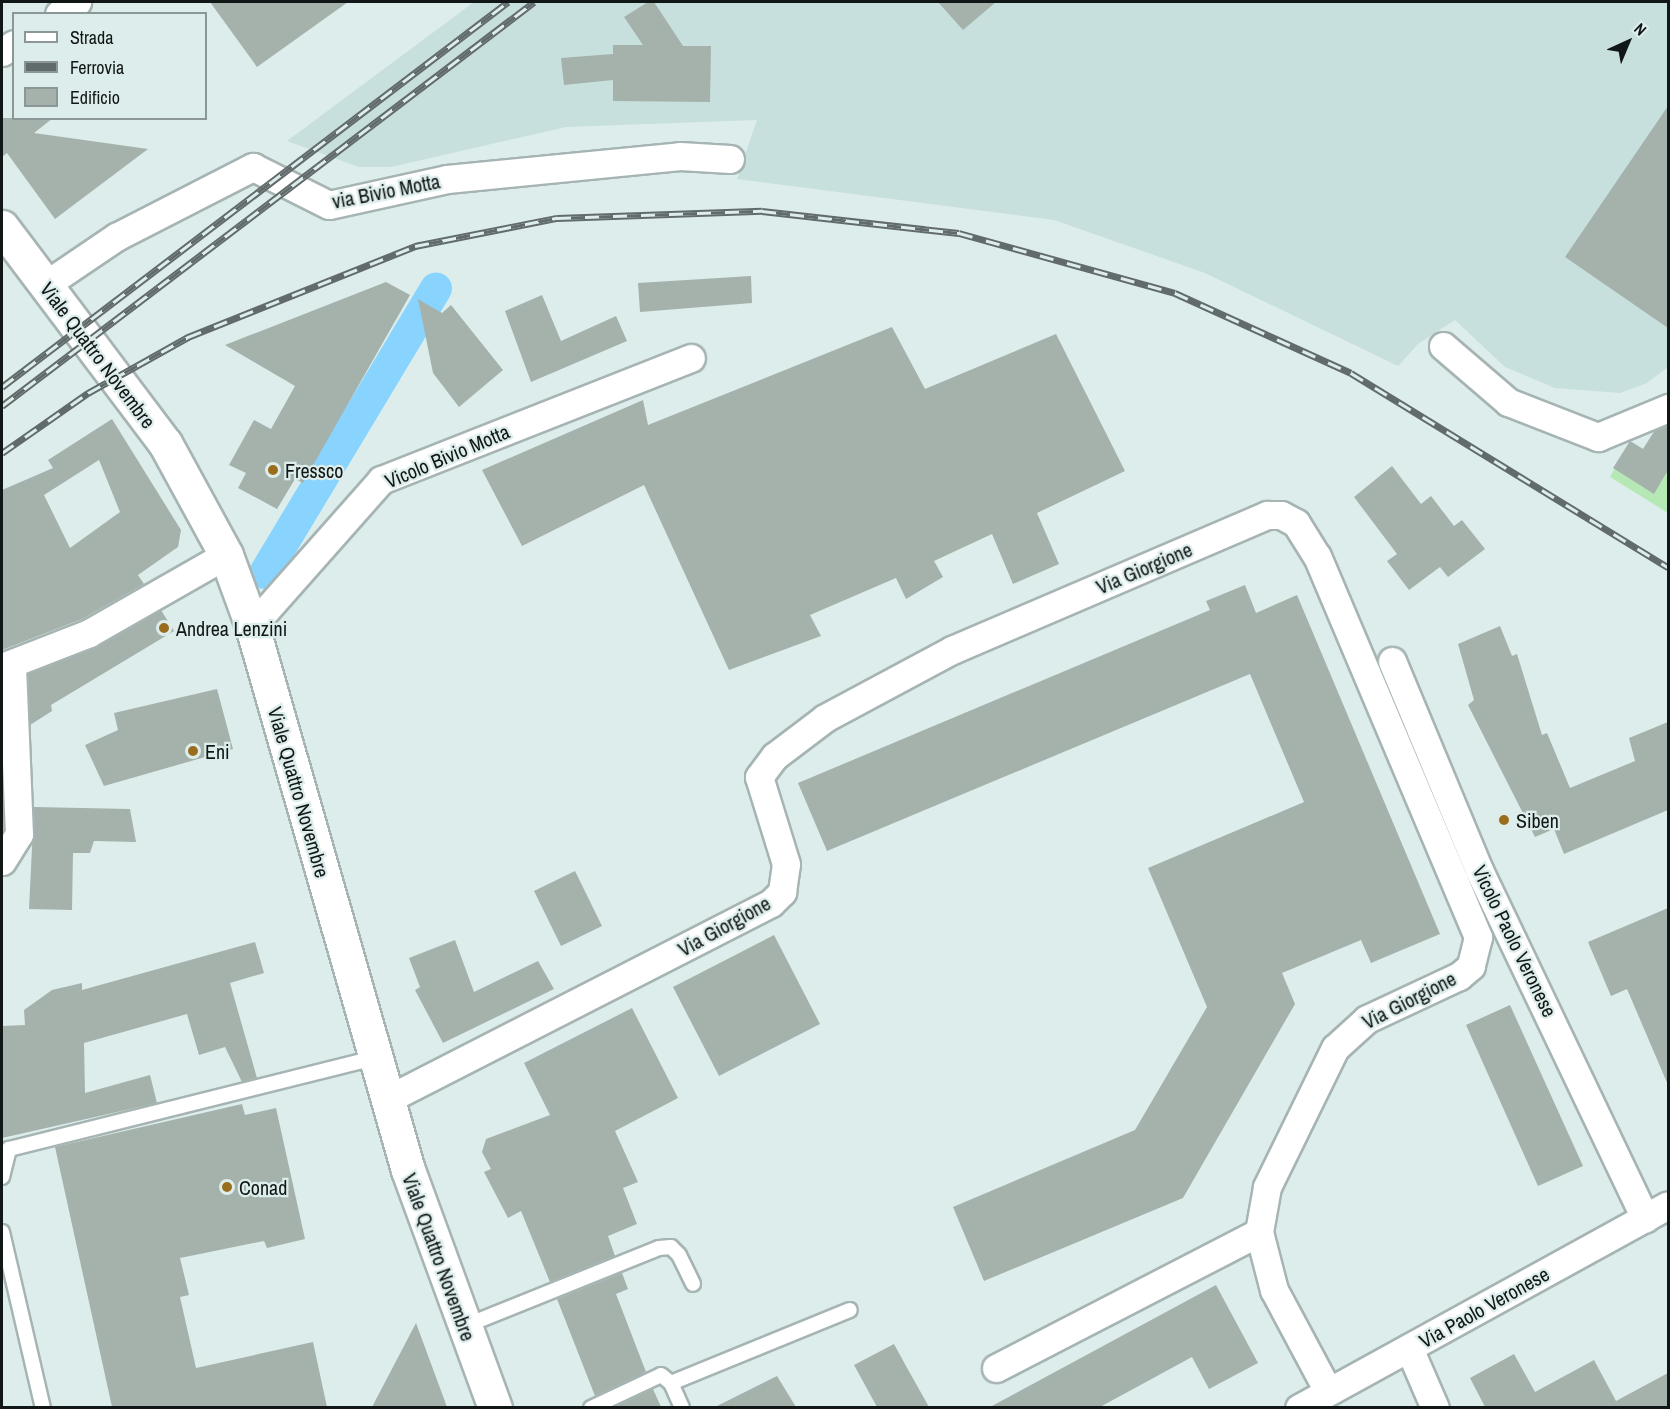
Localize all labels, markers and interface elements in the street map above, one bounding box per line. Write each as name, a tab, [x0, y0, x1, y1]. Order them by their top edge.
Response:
legend	[12, 12, 207, 120]
north arrow	[1598, 12, 1658, 72]
text: N	[1629, 18, 1652, 40]
text: Strada	[70, 25, 114, 50]
text: Ferrovia	[70, 55, 124, 80]
text: Edificio	[70, 85, 120, 110]
street label: via Bivio Motta	[330, 169, 442, 213]
street label: Viale Quattro Novembre	[35, 277, 161, 433]
street label: Vicolo Bivio Motta	[381, 419, 513, 493]
place label: Fressco	[285, 458, 343, 482]
marker: Fressco	[266, 463, 280, 477]
street label: Via Giorgione	[1092, 537, 1196, 599]
place label: Andrea Lenzini	[176, 616, 287, 640]
marker: Andrea Lenzini	[157, 621, 171, 635]
street label: Viale Quattro Novembre	[263, 704, 335, 880]
place label: Eni	[205, 739, 230, 763]
marker: Eni	[186, 744, 200, 758]
place label: Siben	[1516, 808, 1559, 832]
marker: Siben	[1497, 813, 1511, 827]
street label: Vicolo Paolo Veronese	[1468, 861, 1562, 1021]
street label: Via Giorgione	[674, 891, 774, 961]
street label: Via Giorgione	[1358, 966, 1460, 1034]
street label: Viale Quattro Novembre	[398, 1170, 480, 1344]
place label: Conad	[239, 1175, 287, 1199]
marker: Conad	[220, 1180, 234, 1194]
street label: Via Paolo Veronese	[1415, 1261, 1553, 1353]

